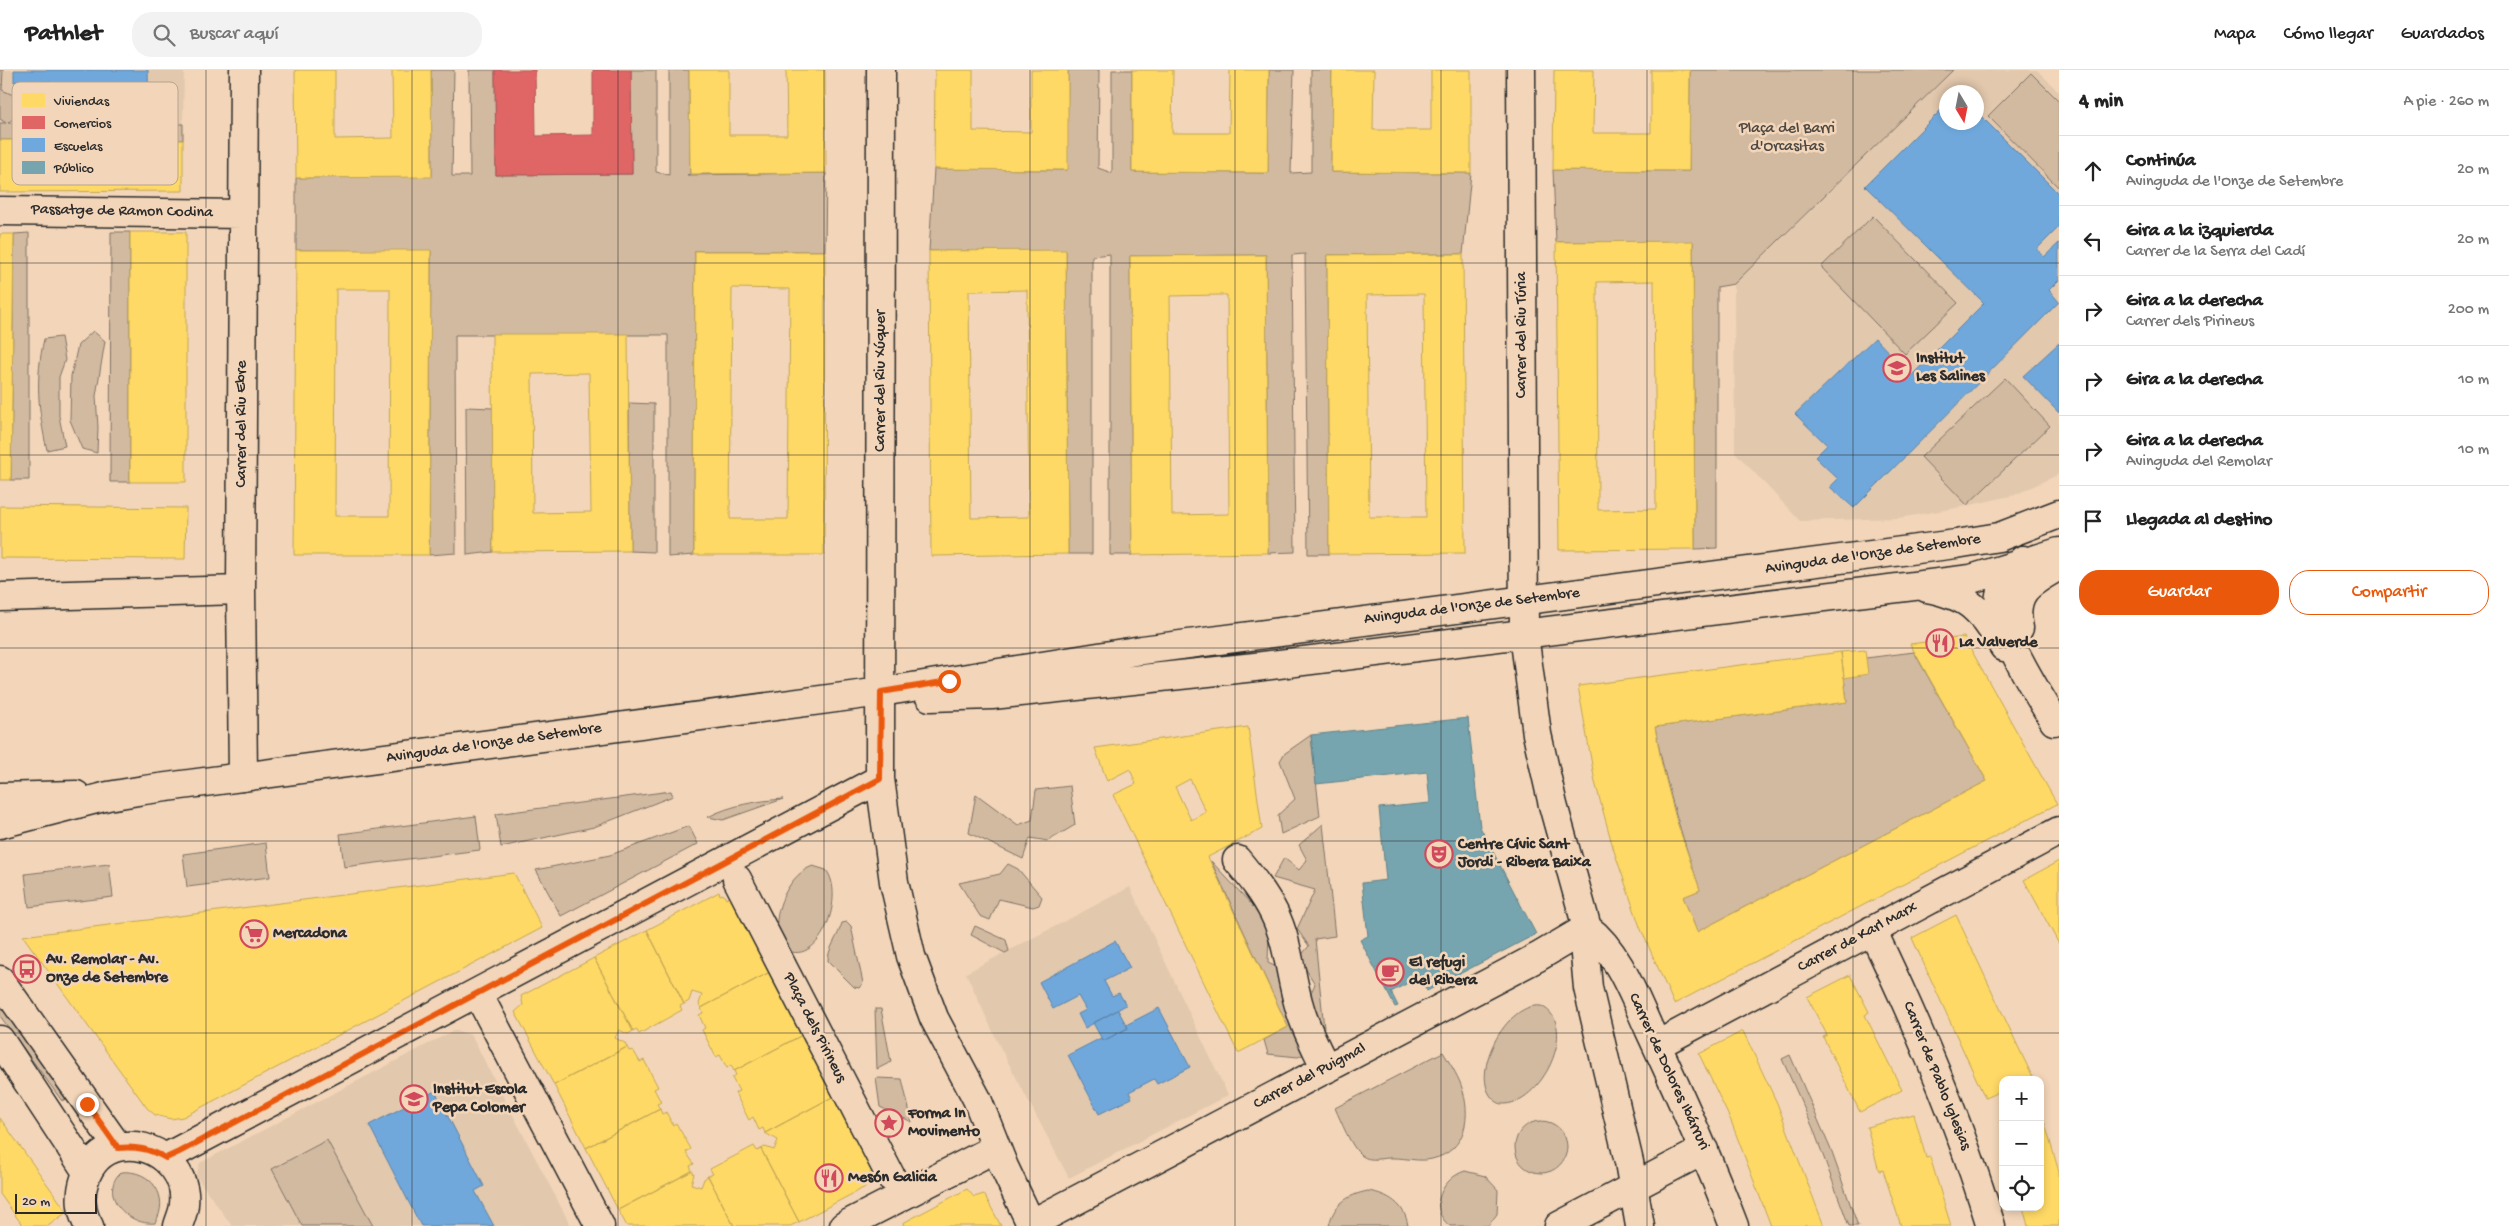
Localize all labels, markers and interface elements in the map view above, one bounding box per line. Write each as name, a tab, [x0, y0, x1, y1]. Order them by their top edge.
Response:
search box	[132, 12, 482, 57]
text: Pathlet	[25, 20, 102, 49]
icon: search	[150, 21, 178, 49]
text: Buscar aquí	[190, 23, 279, 46]
text: Mapa	[2214, 24, 2255, 45]
text: Cómo llegar	[2283, 24, 2373, 45]
text: Guardados	[2401, 24, 2484, 45]
legend	[12, 82, 178, 185]
north arrow	[1939, 85, 1984, 130]
text: 4 min	[2079, 90, 2123, 115]
text: A pie · 260 m	[2403, 93, 2489, 112]
text: Viviendas	[53, 94, 110, 111]
text: Comercios	[54, 116, 112, 133]
park label: Plaça del Barri d'Orcasitas	[1738, 120, 1835, 157]
text: Escuelas	[54, 139, 103, 156]
text: Continúa	[2126, 150, 2196, 173]
icon: ahead	[2079, 157, 2107, 185]
text: Público	[53, 161, 94, 178]
text: 20 m	[2457, 161, 2489, 180]
text: Avinguda de l'Onze de Setembre	[2126, 173, 2343, 192]
street label: Passatge de Ramon Codina	[30, 201, 214, 223]
text: Gira a la izquierda	[2126, 220, 2273, 243]
icon: left	[2079, 227, 2107, 255]
text: 20 m	[2457, 231, 2489, 250]
text: Carrer de la Serra del Cadí	[2126, 243, 2305, 262]
street label: Carrer del Riu Túria	[1513, 271, 1532, 398]
text: Gira a la derecha	[2126, 290, 2263, 313]
icon: right	[2079, 297, 2107, 325]
text: 200 m	[2448, 301, 2489, 320]
street label: Carrer del Riu Xúquer	[872, 309, 891, 452]
text: Carrer dels Pirineus	[2126, 313, 2254, 332]
place label: Institut Les Salines	[1916, 350, 1986, 387]
school or university icon: Institut Les Salines	[1882, 353, 1912, 383]
street label: Carrer del Riu Ebre	[233, 360, 252, 488]
icon: right	[2079, 367, 2107, 395]
text: Gira a la derecha	[2126, 369, 2263, 392]
text: 10 m	[2458, 371, 2489, 390]
text: Gira a la derecha	[2126, 430, 2263, 453]
icon: right	[2079, 437, 2107, 465]
text: 10 m	[2458, 441, 2489, 460]
text: Avinguda del Remolar	[2126, 453, 2272, 472]
icon: arrive	[2079, 507, 2107, 535]
text: Llegada al destino	[2126, 509, 2272, 532]
street label: Avinguda de l'Onze de Setembre	[1764, 530, 1983, 580]
button: Guardar	[2079, 570, 2279, 615]
button: Compartir	[2289, 570, 2489, 615]
street label: Avinguda de l'Onze de Setembre	[1363, 584, 1582, 630]
restaurant icon: La Valverde	[1925, 628, 1955, 658]
place label: La Valverde	[1959, 634, 2038, 653]
route start	[938, 670, 961, 693]
street label: Avinguda de l'Onze de Setembre	[385, 719, 604, 769]
place label: Centre Cívic Sant Jordi - Ribera Baixa	[1457, 836, 1592, 873]
theatre icon: Centre Cívic Sant Jordi - Ribera Baixa	[1424, 839, 1454, 869]
street label: Carrer de Karl Marx	[1795, 898, 1922, 978]
supermarket icon: Mercadona	[239, 919, 269, 949]
place label: Mercadona	[273, 925, 348, 944]
place label: Av. Remolar - Av. Onze de Setembre	[45, 951, 169, 988]
place label: El refugi del Ribera	[1409, 953, 1478, 991]
bus stop icon: Av. Remolar - Av. Onze de Setembre	[12, 954, 42, 984]
cafe icon: El refugi del Ribera	[1375, 957, 1405, 987]
street label: Plaça dels Pirineus	[778, 969, 850, 1087]
street label: Carrer de Dolores Ibárruri	[1623, 990, 1713, 1154]
street label: Carrer de Pablo Iglesias	[1897, 999, 1975, 1154]
street label: Carrer del Puigmal	[1251, 1039, 1369, 1115]
map controls	[1999, 1076, 2044, 1211]
button: +	[1999, 1076, 2044, 1121]
place label: Institut Escola Pepa Colomer	[432, 1081, 528, 1118]
school or university icon: Institut Escola Pepa Colomer	[399, 1084, 429, 1114]
route end	[76, 1093, 99, 1116]
place label: Forma In Movimento	[907, 1105, 981, 1142]
place icon: Forma In Movimento	[874, 1108, 904, 1138]
button: −	[1999, 1121, 2044, 1166]
restaurant icon: Mesón Galicia	[814, 1163, 844, 1193]
button: locate	[1999, 1166, 2044, 1211]
place label: Mesón Galicia	[848, 1169, 938, 1188]
scale bar	[15, 1191, 98, 1214]
text: 20 m	[22, 1194, 50, 1211]

